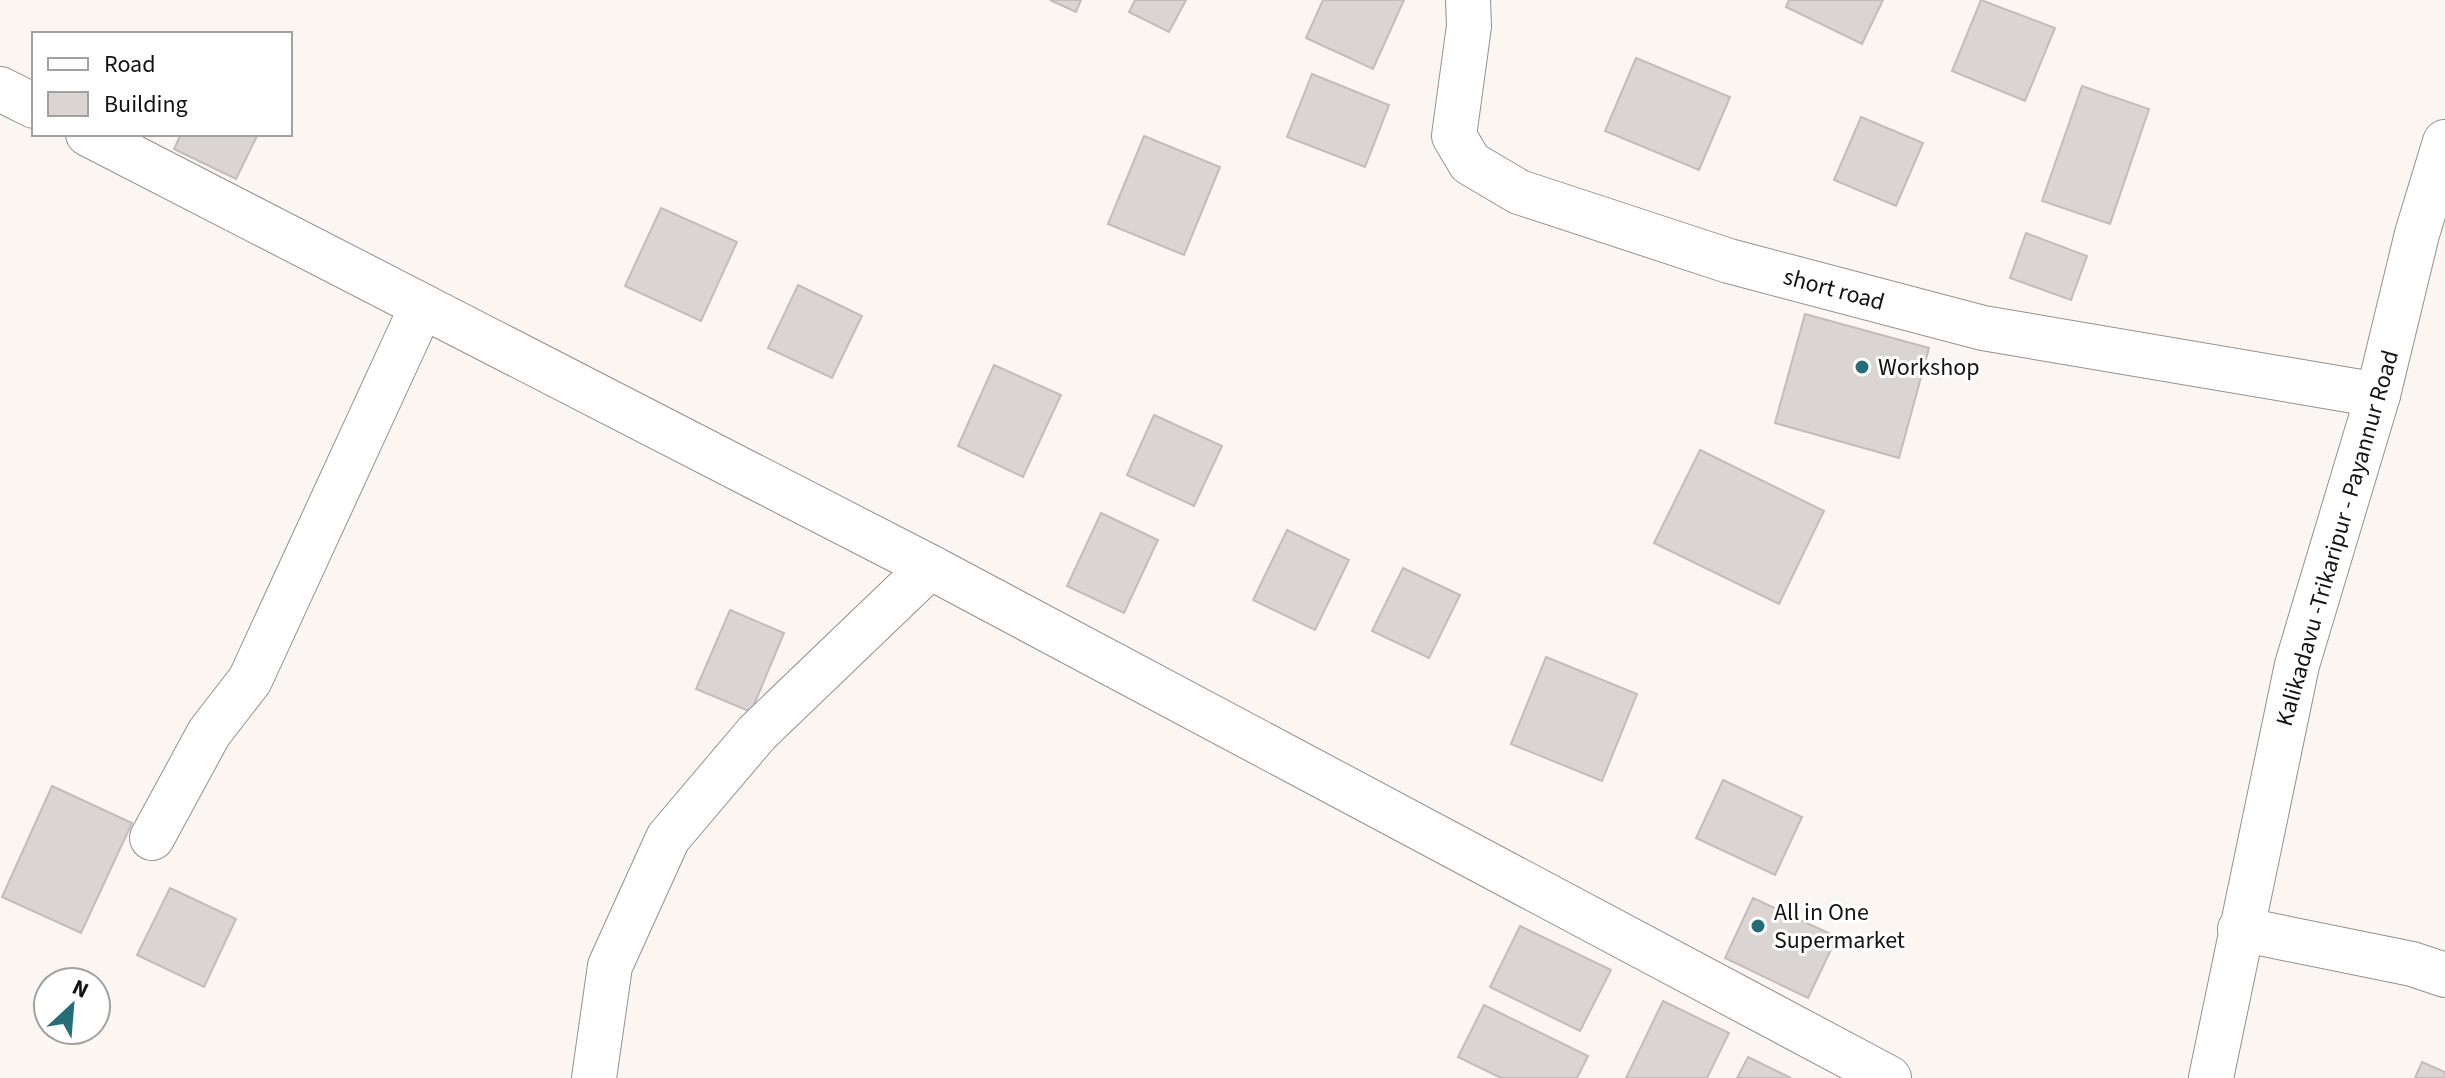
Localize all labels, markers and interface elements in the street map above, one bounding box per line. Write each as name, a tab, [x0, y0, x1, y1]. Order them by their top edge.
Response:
legend	[32, 32, 292, 136]
text: Road	[104, 47, 156, 82]
text: Building	[104, 87, 188, 122]
street label: short road	[1779, 259, 1888, 320]
street label: Kalikadavu -Trikaripur - Payannur Road	[2267, 346, 2408, 730]
place label: Workshop	[1878, 350, 1980, 385]
marker: Workshop	[1853, 358, 1871, 376]
place label: All in One Supermarket	[1774, 895, 1905, 958]
marker: All in One Supermarket	[1749, 917, 1767, 935]
north arrow	[32, 966, 112, 1046]
text: N	[67, 971, 94, 1007]

